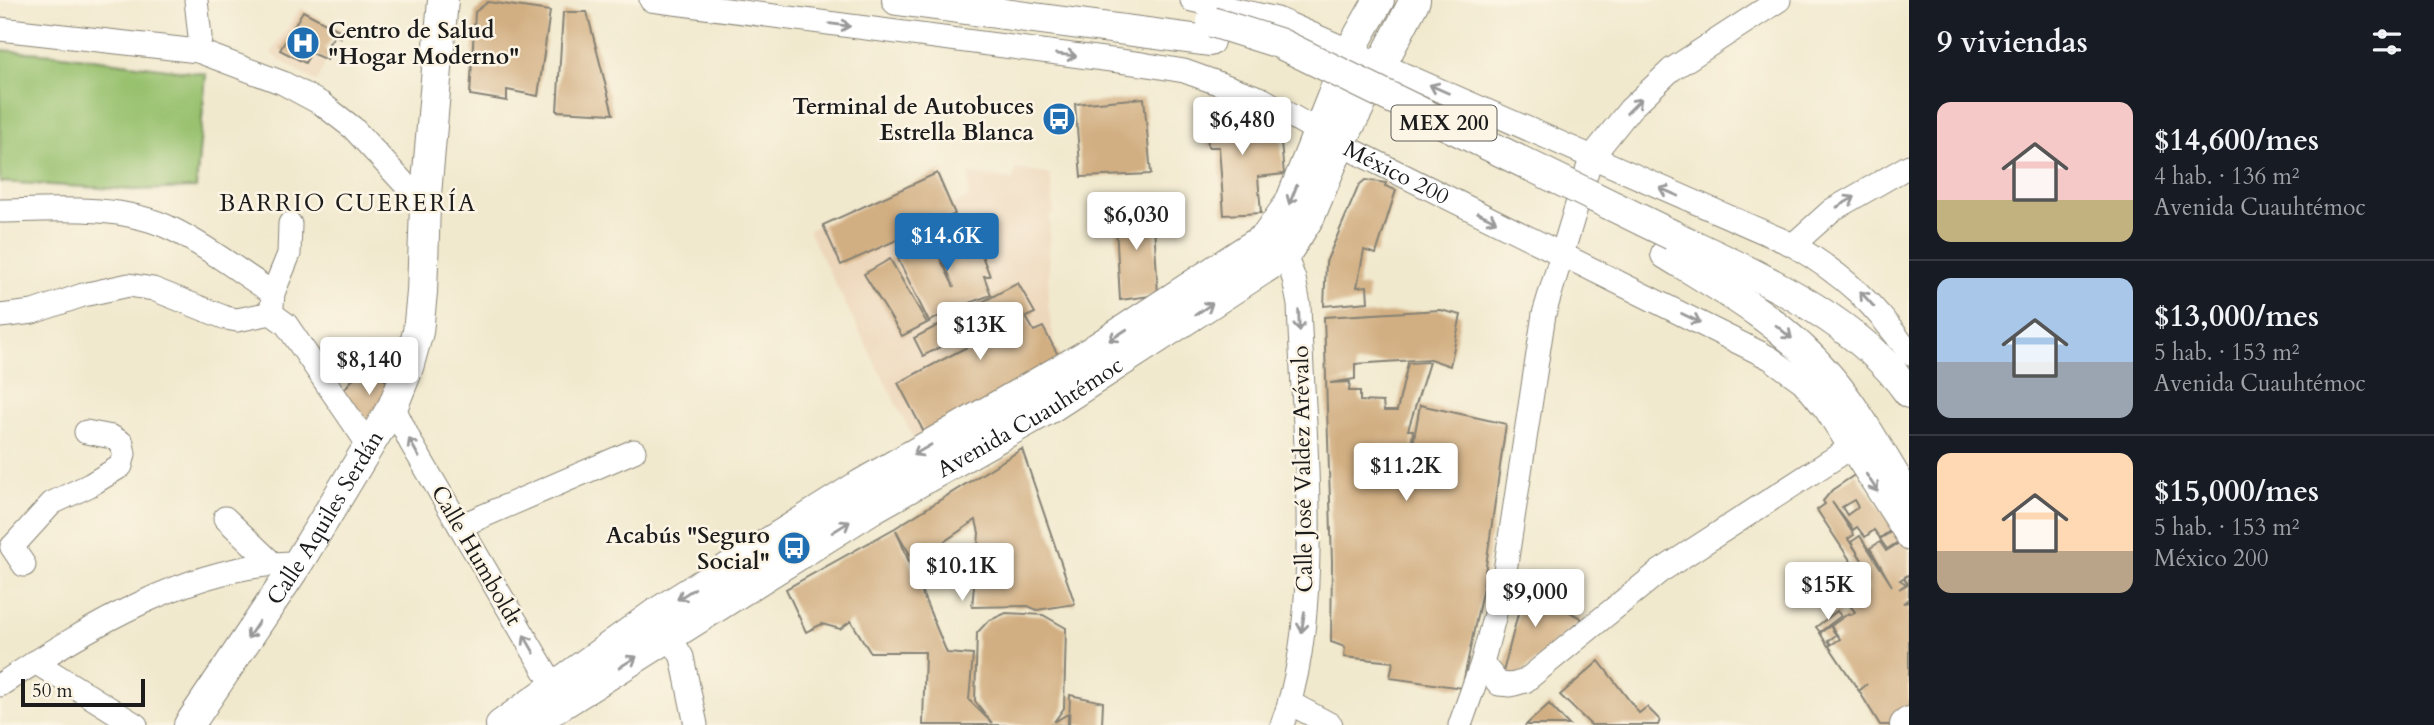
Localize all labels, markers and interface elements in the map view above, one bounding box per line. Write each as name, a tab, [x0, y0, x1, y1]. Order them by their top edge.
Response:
place label: Centro de Salud "Hogar Moderno"	[328, 15, 520, 72]
one-way arrow	[829, 19, 851, 32]
text: 9 viviendas	[1937, 22, 2088, 63]
icon: filters	[2368, 23, 2406, 61]
hospital icon: Centro de Salud "Hogar Moderno"	[284, 24, 322, 62]
one-way arrow	[1054, 49, 1077, 62]
one-way arrow	[1429, 82, 1450, 95]
place label: Terminal de Autobuces Estrella Blanca	[792, 91, 1035, 148]
pin: $6,480	[1185, 97, 1299, 157]
one-way arrow	[1626, 97, 1643, 114]
bus stop icon: Terminal de Autobuces Estrella Blanca	[1040, 100, 1078, 138]
text: $6,480	[1209, 104, 1275, 135]
road number: MEX 200	[1392, 106, 1496, 140]
text: $14,600/mes	[2154, 120, 2319, 161]
icon: home	[1993, 130, 2077, 214]
street label: México 200	[1338, 133, 1455, 212]
text: 4 hab. · 136 m²	[2154, 161, 2300, 192]
one-way arrow	[1285, 184, 1298, 206]
one-way arrow	[1659, 185, 1680, 198]
district label: BARRIO CUERERÍA	[219, 187, 477, 220]
pin: $6,030	[1079, 192, 1193, 252]
text: Avenida Cuauhtémoc	[2154, 192, 2366, 223]
one-way arrow	[1835, 195, 1855, 209]
text: $6,030	[1103, 199, 1169, 230]
one-way arrow	[1476, 211, 1497, 224]
pin: $14.6K	[890, 214, 1004, 273]
text: $14.6K	[911, 220, 983, 251]
one-way arrow	[1859, 291, 1876, 308]
text: $13,000/mes	[2154, 296, 2319, 337]
pin: $13K	[939, 302, 1021, 362]
one-way arrow	[1194, 302, 1213, 316]
icon: home	[1993, 306, 2077, 390]
text: $13K	[953, 309, 1007, 340]
one-way arrow	[1293, 309, 1306, 332]
one-way arrow	[1680, 312, 1701, 325]
one-way arrow	[1775, 324, 1793, 340]
one-way arrow	[1108, 328, 1128, 342]
text: 5 hab. · 153 m²	[2154, 337, 2300, 368]
pin: $8,140	[312, 338, 426, 397]
text: $8,140	[336, 344, 402, 375]
street label: Calle José Valdez Arévalo	[1285, 345, 1320, 593]
street label: Avenida Cuauhtémoc	[931, 350, 1129, 485]
text: Avenida Cuauhtémoc	[2154, 368, 2366, 399]
street label: Calle Aquiles Serdán	[259, 425, 391, 611]
one-way arrow	[407, 438, 421, 458]
one-way arrow	[912, 443, 932, 457]
pin: $11.2K	[1349, 444, 1463, 503]
text: $11.2K	[1370, 450, 1442, 481]
text: $15,000/mes	[2154, 471, 2319, 512]
one-way arrow	[1866, 472, 1880, 492]
street label: Calle Humboldt	[424, 479, 529, 631]
icon: home	[1993, 481, 2077, 565]
text: 5 hab. · 153 m²	[2154, 512, 2300, 543]
place label: Acabús "Seguro Social"	[606, 520, 770, 577]
one-way arrow	[831, 520, 851, 534]
bus stop icon: Acabús "Seguro Social"	[775, 529, 813, 567]
text: México 200	[2154, 543, 2268, 574]
pin: $10.1K	[905, 544, 1019, 603]
text: $10.1K	[926, 550, 998, 581]
pin: $15K	[1787, 562, 1869, 622]
text: $15K	[1801, 569, 1855, 600]
pin: $9,000	[1478, 570, 1592, 629]
text: $9,000	[1502, 576, 1568, 607]
one-way arrow	[677, 587, 696, 602]
one-way arrow	[1296, 610, 1309, 632]
one-way arrow	[246, 620, 260, 640]
one-way arrow	[522, 634, 536, 654]
one-way arrow	[618, 654, 637, 669]
scale bar	[21, 676, 145, 708]
text: 50 m	[32, 678, 73, 704]

